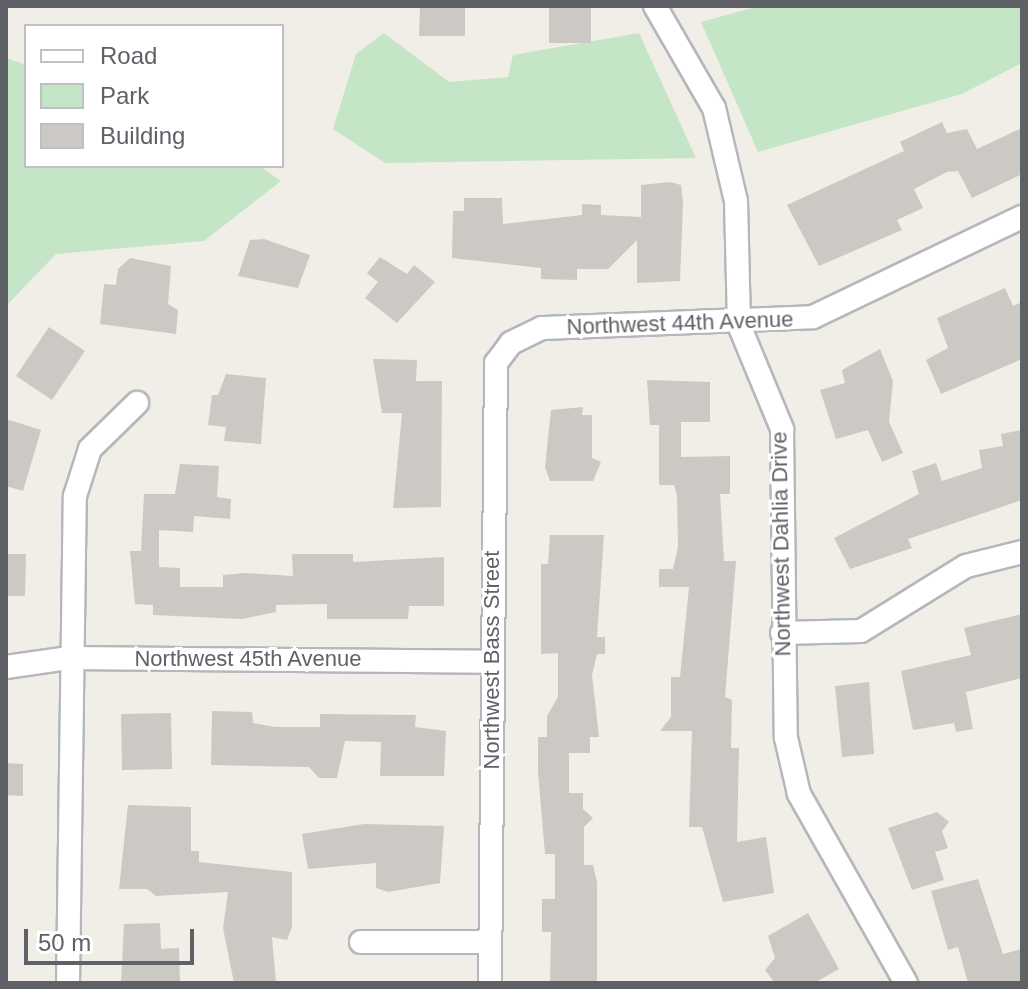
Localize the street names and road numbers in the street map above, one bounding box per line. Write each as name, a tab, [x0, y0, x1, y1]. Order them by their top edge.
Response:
street label: Northwest 44th Avenue	[565, 306, 795, 340]
street label: Northwest Dahlia Drive	[766, 431, 796, 657]
street label: Northwest Bass Street	[479, 551, 505, 769]
street label: Northwest 45th Avenue	[134, 646, 362, 672]

